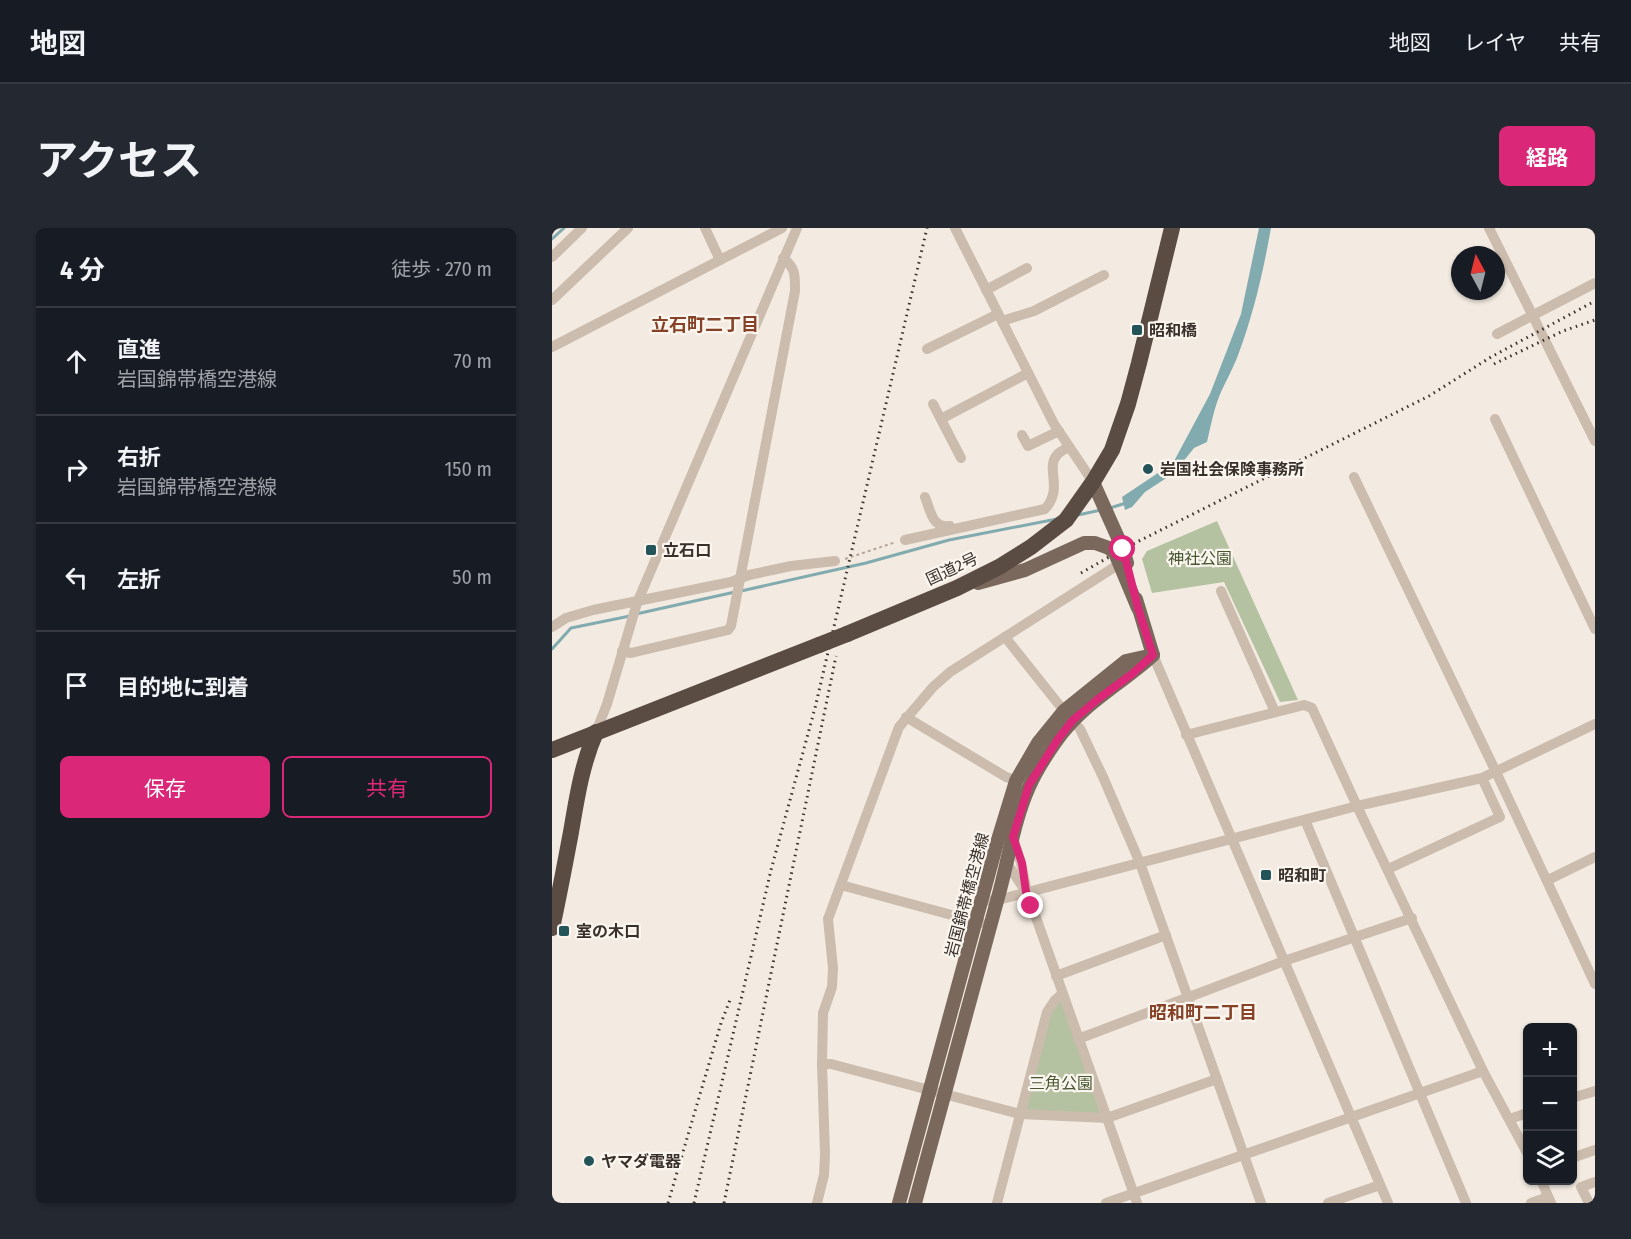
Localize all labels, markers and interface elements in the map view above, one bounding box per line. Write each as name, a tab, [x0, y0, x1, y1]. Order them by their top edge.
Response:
text: 地図	[30, 27, 86, 60]
text: 地図	[1389, 30, 1431, 56]
text: レイヤ	[1464, 30, 1526, 56]
text: 共有	[1559, 30, 1601, 56]
button: 経路	[1499, 126, 1595, 186]
text: アクセス	[36, 136, 202, 186]
north arrow	[1451, 246, 1505, 300]
text: 4 分	[60, 255, 105, 286]
text: 徒歩 · 270 m	[391, 257, 492, 281]
district label: 立石町二丁目	[651, 314, 759, 336]
place label: 昭和橋	[1149, 321, 1197, 340]
marker: 昭和橋	[1130, 323, 1144, 337]
text: 直進	[117, 336, 161, 363]
icon: ahead	[60, 345, 93, 378]
text: 70 m	[454, 349, 492, 373]
text: 岩国錦帯橋空港線	[117, 367, 277, 391]
text: 右折	[117, 444, 161, 471]
icon: right	[60, 453, 93, 486]
text: 150 m	[445, 457, 492, 481]
place label: 岩国社会保険事務所	[1160, 460, 1304, 479]
marker: 岩国社会保険事務所	[1141, 462, 1155, 476]
text: 岩国錦帯橋空港線	[117, 475, 277, 499]
route start	[1109, 535, 1135, 561]
place label: 立石口	[663, 541, 711, 560]
marker: 立石口	[644, 543, 658, 557]
street label: 国道2号	[923, 549, 981, 589]
park label: 神社公園	[1168, 549, 1232, 568]
icon: left	[60, 561, 93, 594]
text: 50 m	[452, 565, 492, 589]
text: 左折	[117, 566, 161, 593]
icon: arrive	[60, 669, 93, 702]
text: 目的地に到着	[117, 674, 249, 701]
button: 保存	[60, 756, 270, 818]
button: 共有	[282, 756, 492, 818]
street label: 岩国錦帯橋空港線	[941, 831, 993, 959]
place label: 昭和町	[1278, 866, 1326, 885]
marker: 昭和町	[1259, 868, 1273, 882]
route end	[1017, 892, 1043, 918]
place label: 室の木口	[576, 922, 640, 941]
marker: 室の木口	[557, 924, 571, 938]
district label: 昭和町二丁目	[1149, 1002, 1257, 1024]
map controls	[1523, 1023, 1577, 1185]
button: +	[1523, 1023, 1577, 1077]
park label: 三角公園	[1029, 1074, 1093, 1093]
button: −	[1523, 1077, 1577, 1131]
button: layers	[1523, 1131, 1577, 1185]
place label: ヤマダ電器	[601, 1152, 682, 1171]
marker: ヤマダ電器	[582, 1154, 596, 1168]

